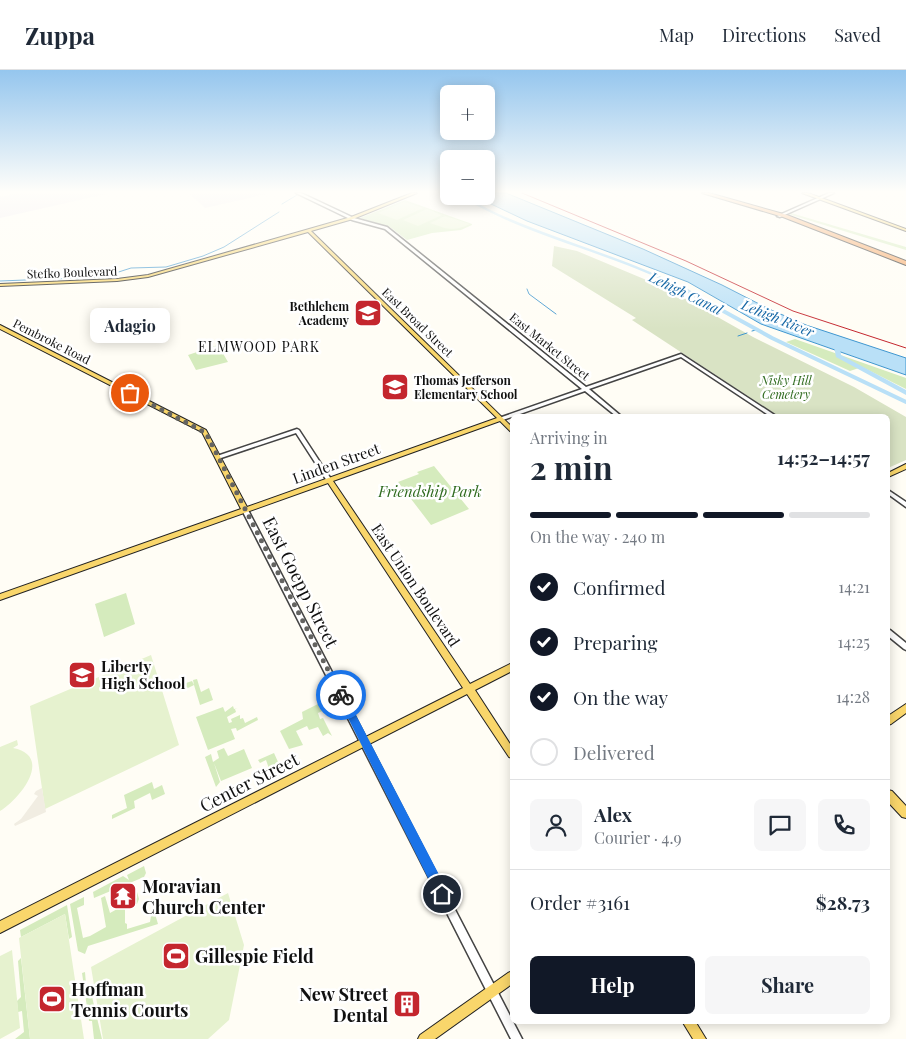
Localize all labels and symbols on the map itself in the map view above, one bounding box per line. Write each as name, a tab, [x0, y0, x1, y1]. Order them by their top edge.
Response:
street label: Stefko Boulevard	[26, 262, 118, 282]
water label: Lehigh Canal	[645, 267, 727, 319]
street label: East Broad Street	[379, 284, 458, 361]
water label: Lehigh River	[738, 295, 818, 341]
place label: Bethlehem Academy	[290, 298, 350, 328]
school or university icon: Bethlehem Academy	[353, 298, 383, 328]
callout: Adagio	[90, 308, 170, 343]
street label: East Market Street	[507, 309, 594, 384]
street label: Pembroke Road	[11, 315, 93, 367]
district label: ELMWOOD PARK	[198, 337, 320, 356]
pin	[109, 372, 151, 414]
school or university icon: Thomas Jefferson Elementary School	[380, 372, 410, 402]
place label: Thomas Jefferson Elementary School	[414, 372, 518, 402]
park label: Nisky Hill Cemetery	[759, 372, 812, 402]
street label: Linden Street	[290, 438, 383, 488]
park label: Friendship Park	[377, 481, 482, 501]
street label: East Goepp Street	[258, 512, 345, 652]
street label: East Union Boulevard	[367, 520, 465, 651]
place label: Liberty High School	[101, 656, 186, 693]
school or university icon: Liberty High School	[67, 660, 97, 690]
courier	[316, 670, 366, 720]
street label: Center Street	[195, 746, 303, 817]
pin	[421, 873, 463, 915]
place label: Moravian Church Center	[142, 874, 266, 919]
temple icon: Moravian Church Center	[108, 881, 138, 911]
sports icon: Gillespie Field	[161, 941, 191, 971]
place label: Gillespie Field	[195, 944, 314, 968]
place label: Hoffman Tennis Courts	[71, 977, 188, 1022]
place label: New Street Dental	[299, 982, 389, 1027]
sports icon: Hoffman Tennis Courts	[37, 984, 67, 1014]
building icon: New Street Dental	[392, 989, 422, 1019]

